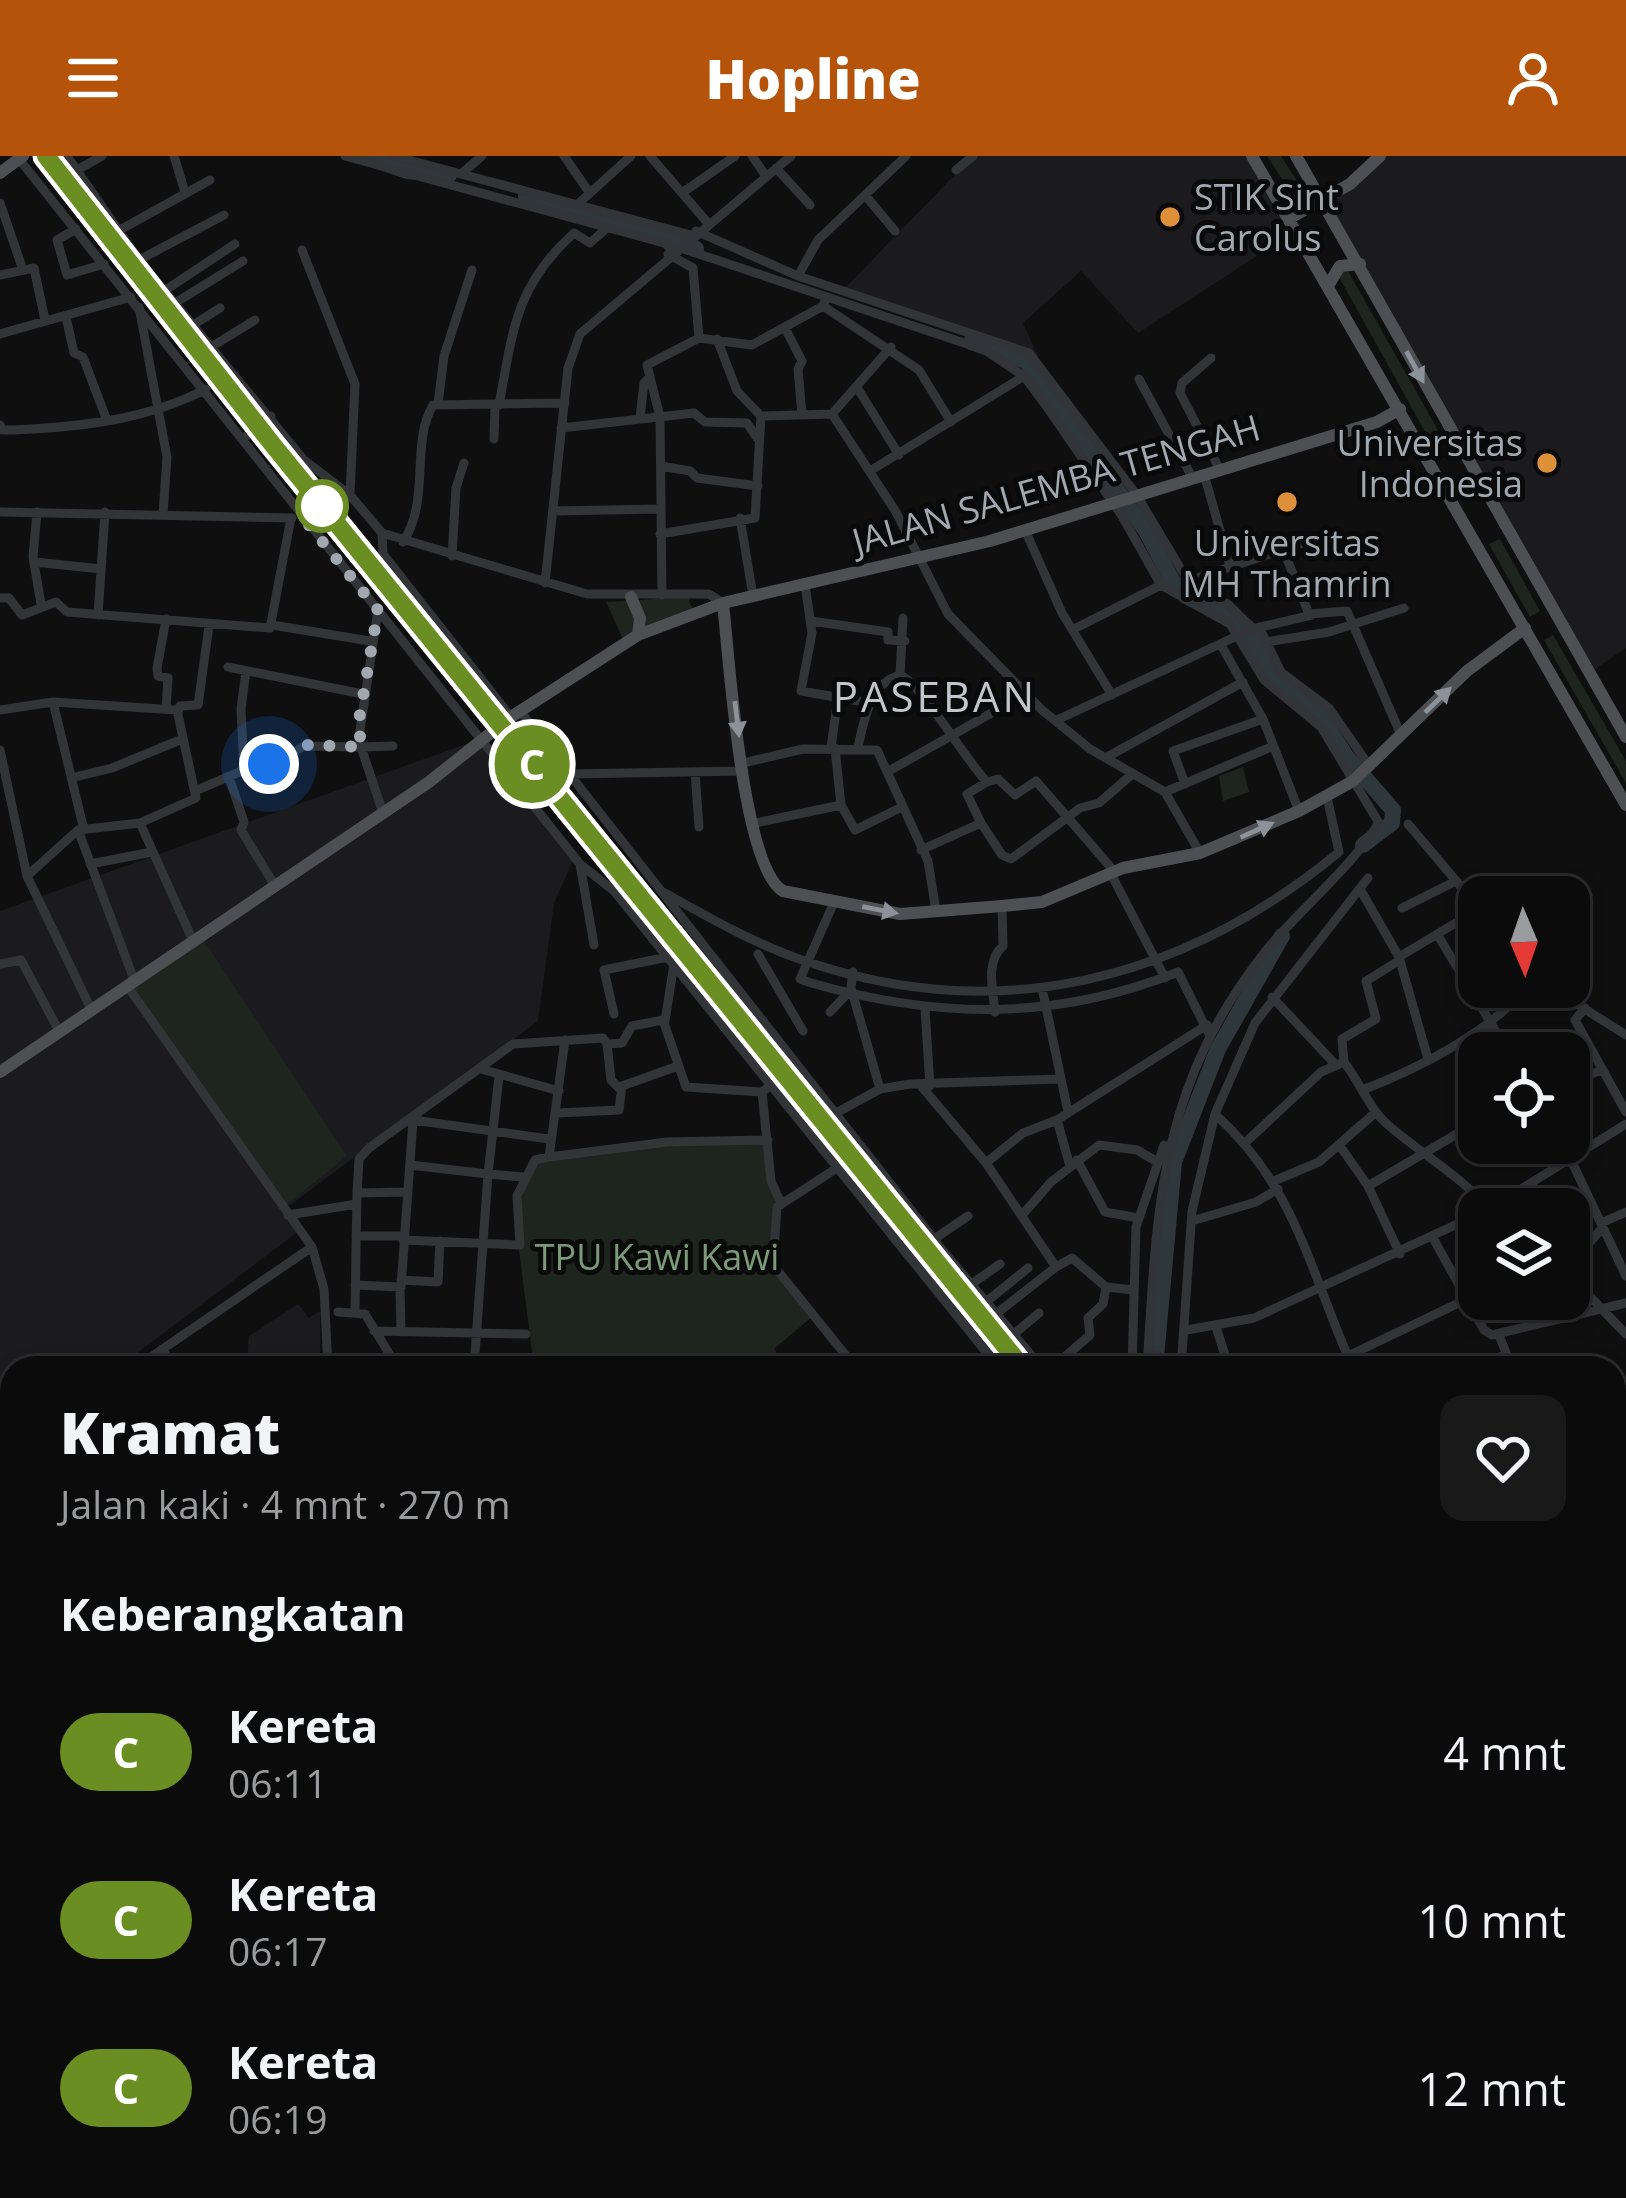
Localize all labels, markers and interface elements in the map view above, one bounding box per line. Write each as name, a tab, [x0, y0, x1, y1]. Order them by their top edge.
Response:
text: Hopline	[705, 41, 921, 115]
icon: menu	[60, 45, 126, 111]
icon: person	[1500, 45, 1566, 111]
place label: STIK Sint Carolus	[1194, 172, 1339, 262]
marker: STIK Sint Carolus	[1157, 204, 1183, 230]
one-way arrow	[1404, 349, 1425, 384]
street label: JALAN SALEMBA TENGAH	[844, 402, 1266, 567]
place label: Universitas Indonesia	[1336, 418, 1523, 508]
marker: Universitas Indonesia	[1534, 450, 1560, 476]
unlabelled marker	[297, 481, 347, 531]
marker: Universitas MH Thamrin	[1274, 489, 1300, 515]
place label: Universitas MH Thamrin	[1182, 518, 1392, 608]
district label: PASEBAN	[833, 667, 1037, 724]
one-way arrow	[1423, 686, 1452, 714]
one-way arrow	[728, 701, 747, 739]
line badge: C	[493, 725, 571, 803]
your location	[239, 734, 299, 794]
text: C	[519, 735, 545, 792]
one-way arrow	[1240, 820, 1275, 840]
north arrow	[1458, 876, 1590, 1008]
map controls	[1458, 876, 1590, 1320]
one-way arrow	[862, 901, 900, 920]
button: locate	[1458, 1032, 1590, 1164]
button: layers	[1458, 1188, 1590, 1320]
park label: TPU Kawi Kawi	[535, 1232, 779, 1281]
text: Kramat	[60, 1393, 280, 1471]
button: heart	[1440, 1395, 1566, 1521]
text: Jalan kaki · 4 mnt · 270 m	[60, 1477, 511, 1530]
text: Keberangkatan	[60, 1583, 406, 1644]
text: Kereta	[228, 1695, 378, 1756]
text: 4 mnt	[1443, 1722, 1566, 1783]
text: C	[113, 1723, 139, 1780]
text: 06:11	[228, 1756, 327, 1809]
text: Kereta	[228, 1863, 378, 1924]
text: 10 mnt	[1418, 1890, 1566, 1951]
text: C	[113, 1891, 139, 1948]
text: 06:17	[228, 1924, 327, 1977]
text: Kereta	[228, 2031, 378, 2092]
text: 12 mnt	[1418, 2058, 1566, 2119]
text: C	[113, 2059, 139, 2116]
text: 06:19	[228, 2092, 327, 2145]

